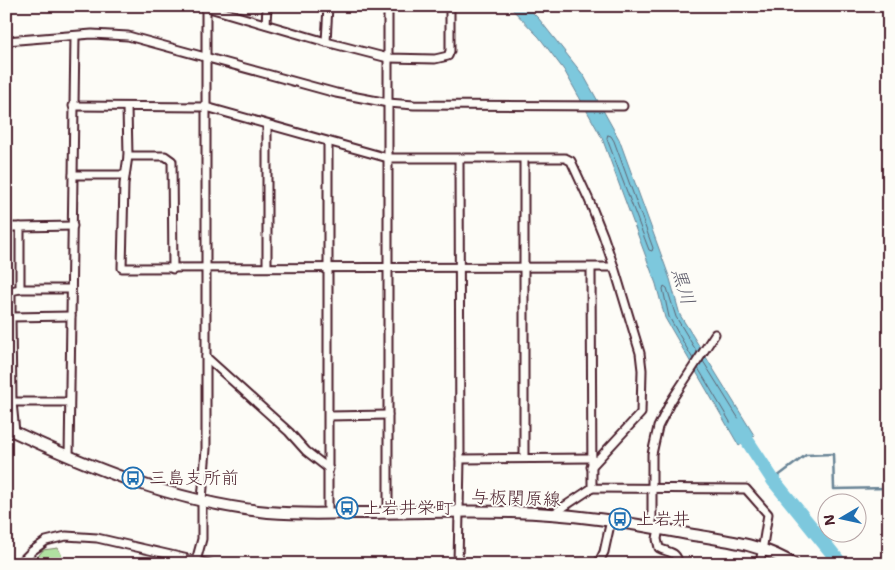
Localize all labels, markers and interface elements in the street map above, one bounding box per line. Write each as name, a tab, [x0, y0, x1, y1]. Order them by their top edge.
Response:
water label: 黒川	[666, 264, 701, 308]
bus stop icon: 三島支所前	[121, 466, 145, 490]
place label: 三島支所前	[149, 466, 239, 490]
street label: 与板関原線	[471, 484, 561, 512]
north arrow	[818, 492, 868, 542]
bus stop icon: 上岩井栄町	[335, 496, 359, 520]
place label: 上岩井栄町	[363, 496, 453, 520]
bus stop icon: 上岩井	[608, 507, 632, 531]
place label: 上岩井	[636, 507, 690, 531]
text: N	[819, 513, 839, 527]

